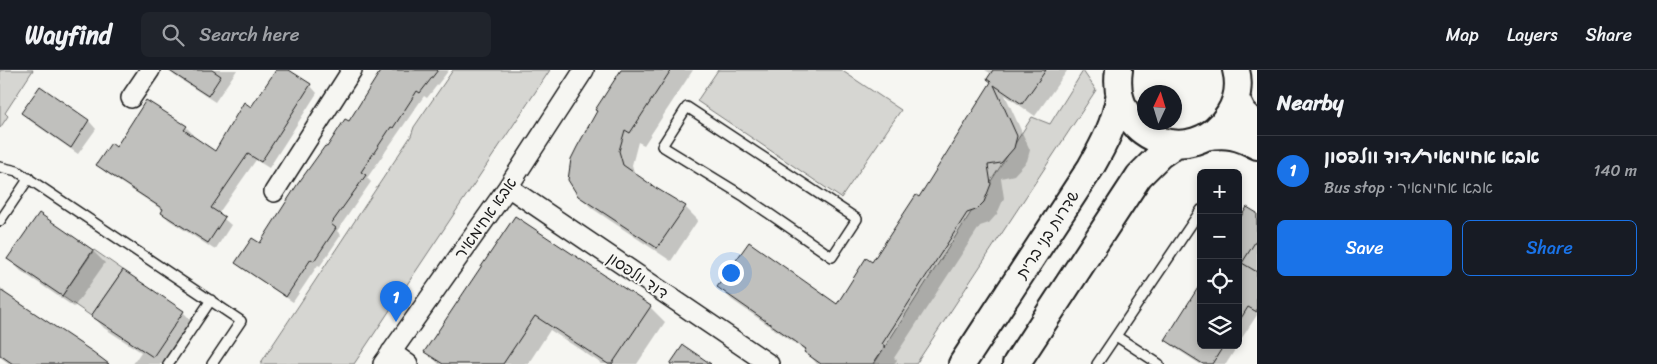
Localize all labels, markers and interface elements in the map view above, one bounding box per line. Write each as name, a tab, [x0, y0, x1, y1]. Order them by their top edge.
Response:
search box	[141, 12, 491, 57]
text: Wayfind	[25, 14, 111, 56]
text: Search here	[199, 18, 299, 51]
text: Map	[1446, 19, 1479, 51]
text: Layers	[1507, 19, 1558, 51]
text: Share	[1586, 19, 1632, 51]
icon: search	[159, 21, 187, 49]
text: Nearby	[1277, 84, 1343, 122]
north arrow	[1137, 85, 1182, 130]
text: אבא אחימאיר/דוד וולפסון	[1324, 140, 1540, 173]
text: 1	[1290, 156, 1296, 185]
text: 140 m	[1594, 156, 1637, 185]
map controls	[1197, 169, 1242, 349]
button: +	[1197, 169, 1242, 214]
street label: אבא אחימאיר	[446, 171, 525, 266]
text: Bus stop · אבא אחימאיר	[1324, 173, 1493, 202]
street label: שדרות בני ברית	[1007, 184, 1087, 286]
button: −	[1197, 214, 1242, 259]
button: Save	[1277, 220, 1452, 276]
button: Share	[1462, 220, 1637, 276]
street label: דוד וולפסון	[601, 244, 675, 307]
button: locate	[1197, 259, 1242, 304]
your location	[718, 260, 744, 286]
pin: 1	[380, 281, 412, 322]
button: layers	[1197, 304, 1242, 349]

